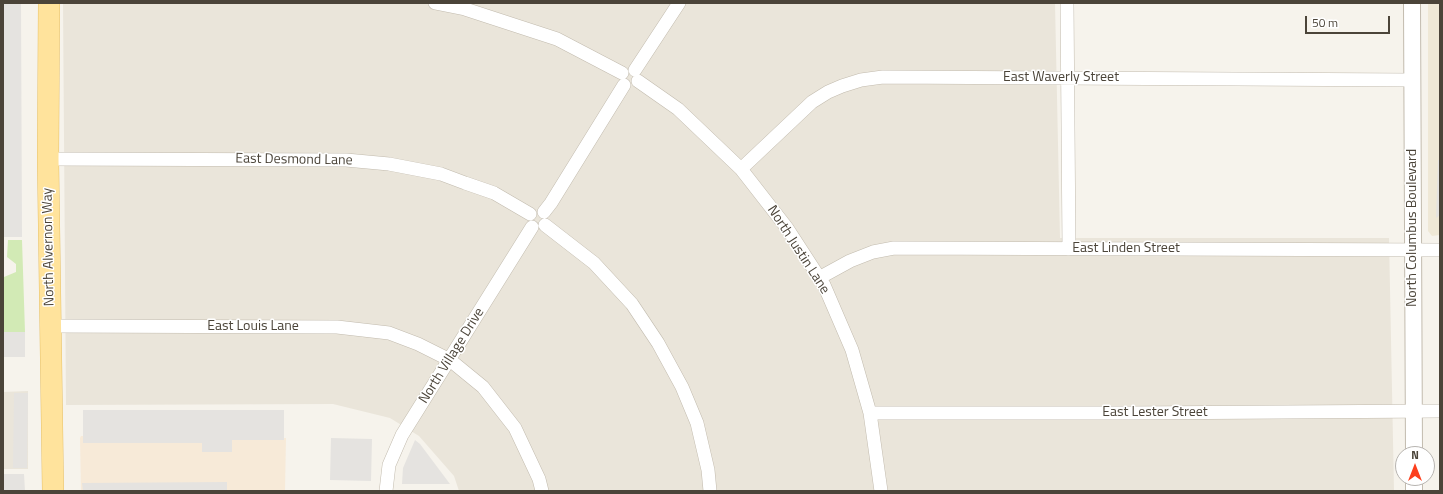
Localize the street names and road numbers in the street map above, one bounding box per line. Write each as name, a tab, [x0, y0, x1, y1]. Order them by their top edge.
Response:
street label: East Waverly Street	[1003, 70, 1119, 86]
street label: North Columbus Boulevard	[1405, 149, 1421, 307]
street label: East Desmond Lane	[235, 151, 353, 169]
street label: North Alvernon Way	[40, 188, 58, 306]
street label: North Justin Lane	[763, 203, 833, 297]
street label: East Linden Street	[1072, 241, 1180, 257]
street label: North Village Drive	[416, 305, 488, 407]
street label: East Louis Lane	[207, 319, 299, 335]
street label: East Lester Street	[1102, 405, 1208, 421]

